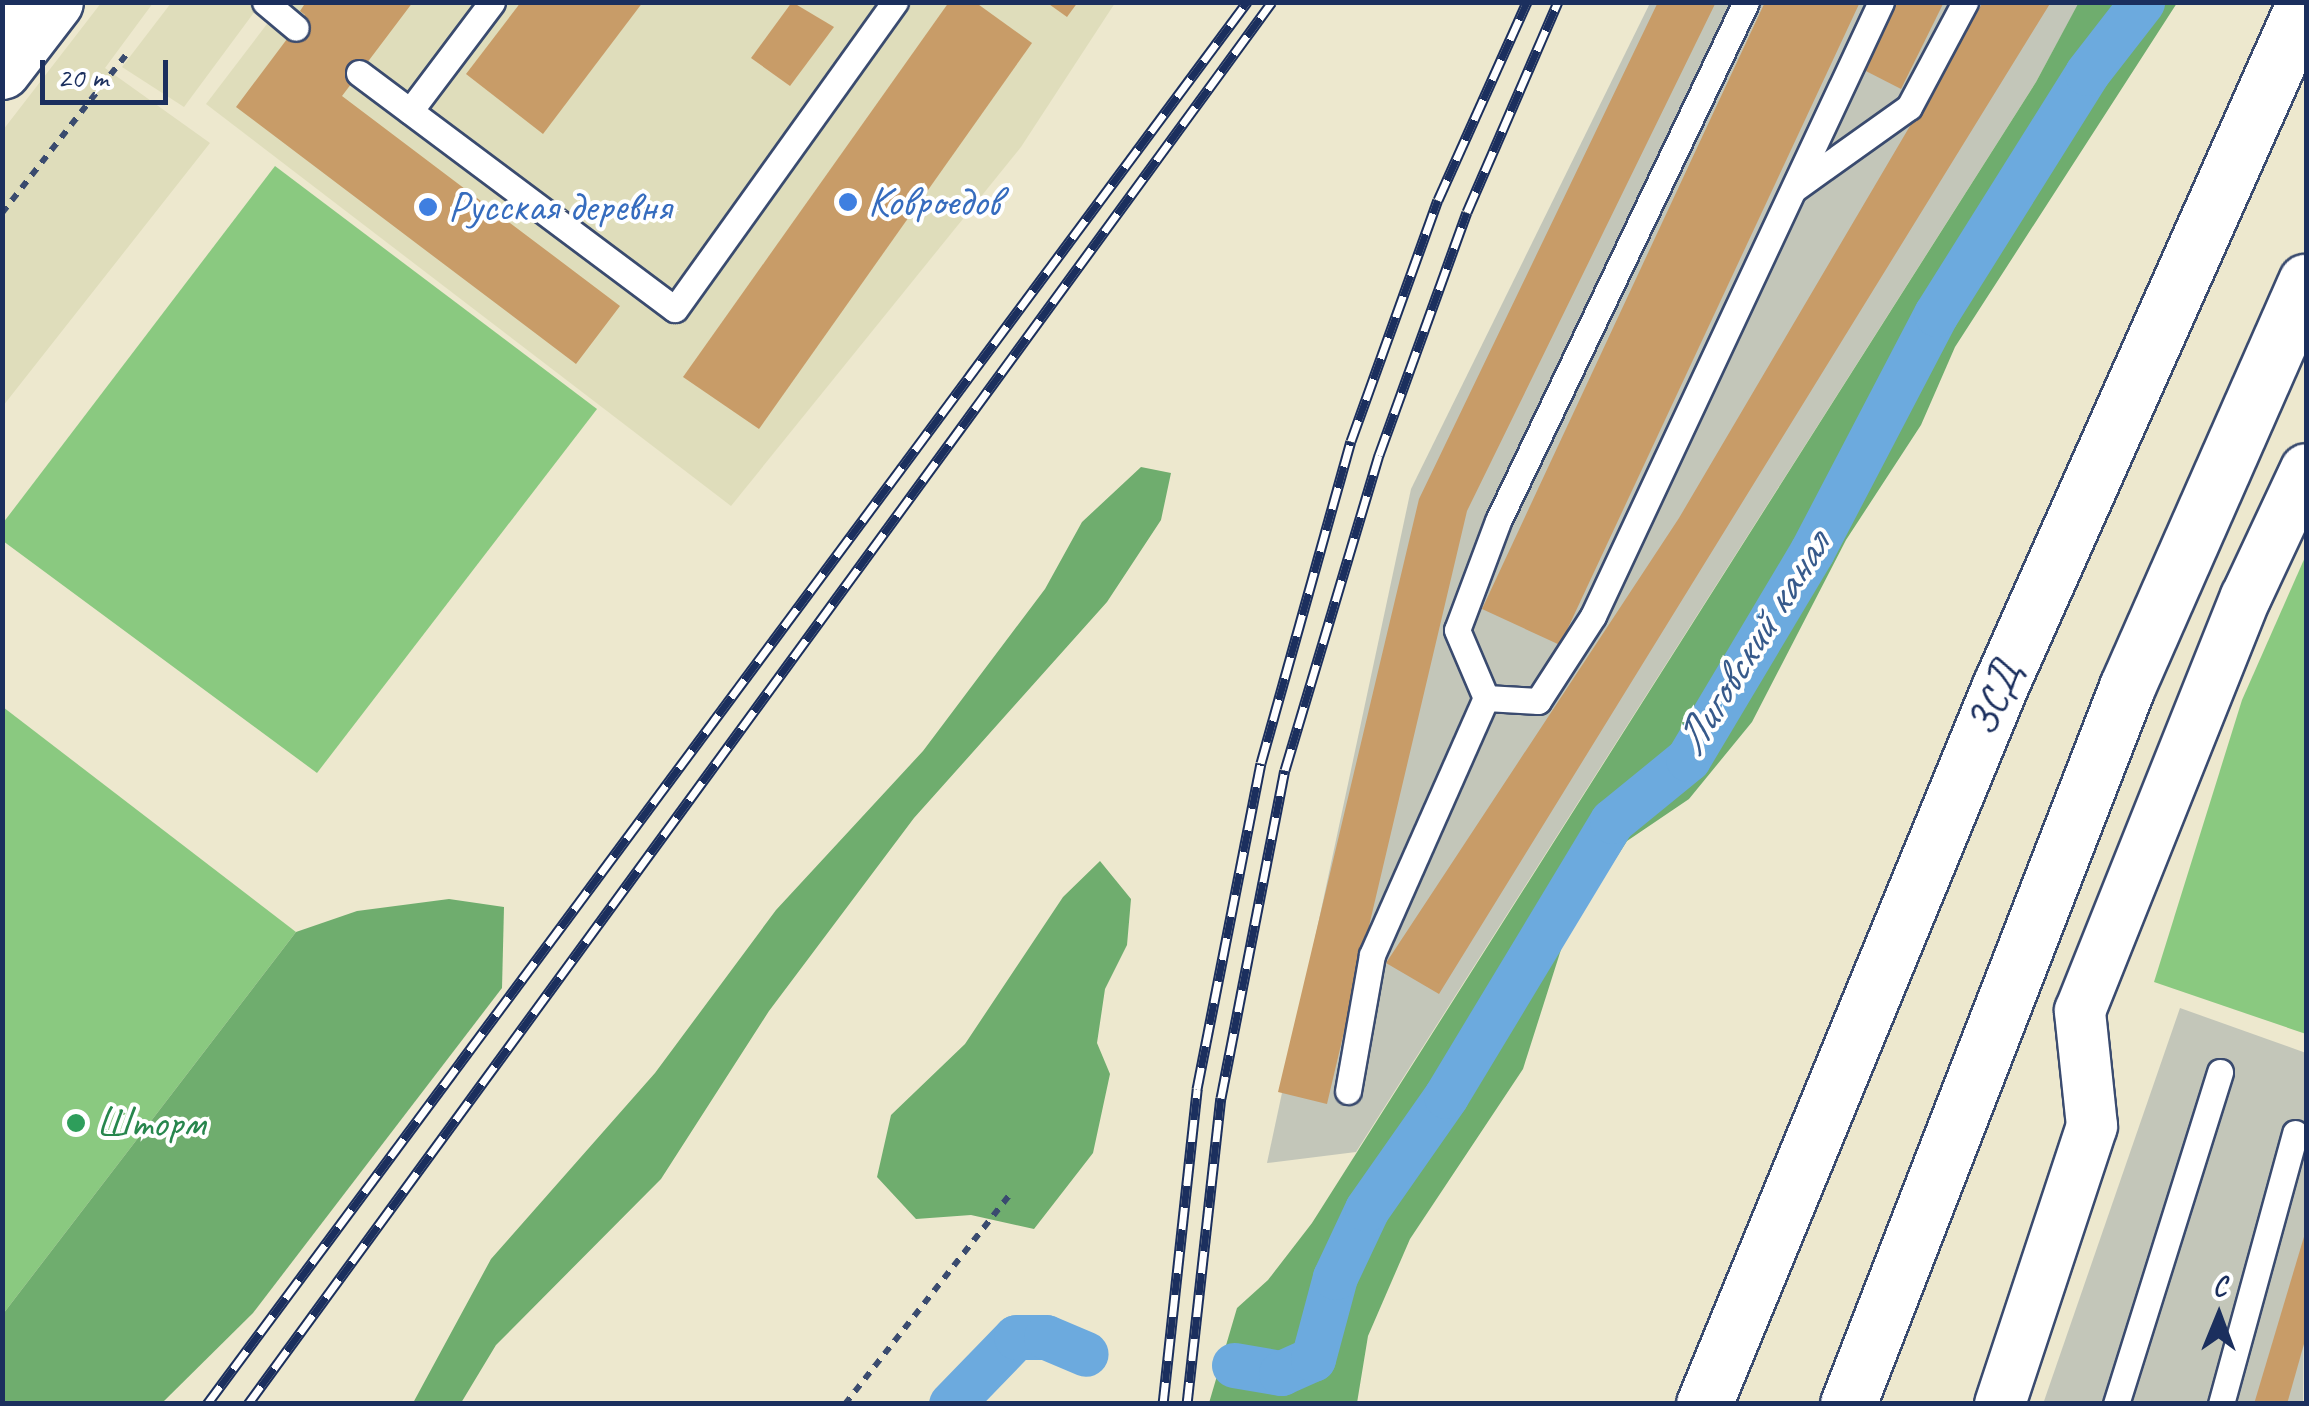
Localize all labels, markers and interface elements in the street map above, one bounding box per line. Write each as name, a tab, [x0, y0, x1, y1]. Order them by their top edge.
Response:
scale bar	[45, 40, 172, 102]
text: 20 m	[57, 58, 108, 96]
place label: Ковроедов	[868, 177, 1000, 227]
place label: Русская деревня	[448, 182, 671, 232]
marker: Ковроедов	[837, 191, 859, 213]
marker: Русская деревня	[417, 196, 439, 218]
water label: Лиговский канал	[1663, 523, 1841, 765]
street label: ЗСД	[1957, 655, 2033, 743]
place label: Шторм	[96, 1098, 205, 1148]
marker: Шторм	[65, 1112, 87, 1134]
north arrow	[2169, 1266, 2269, 1366]
text: С	[2212, 1268, 2227, 1303]

